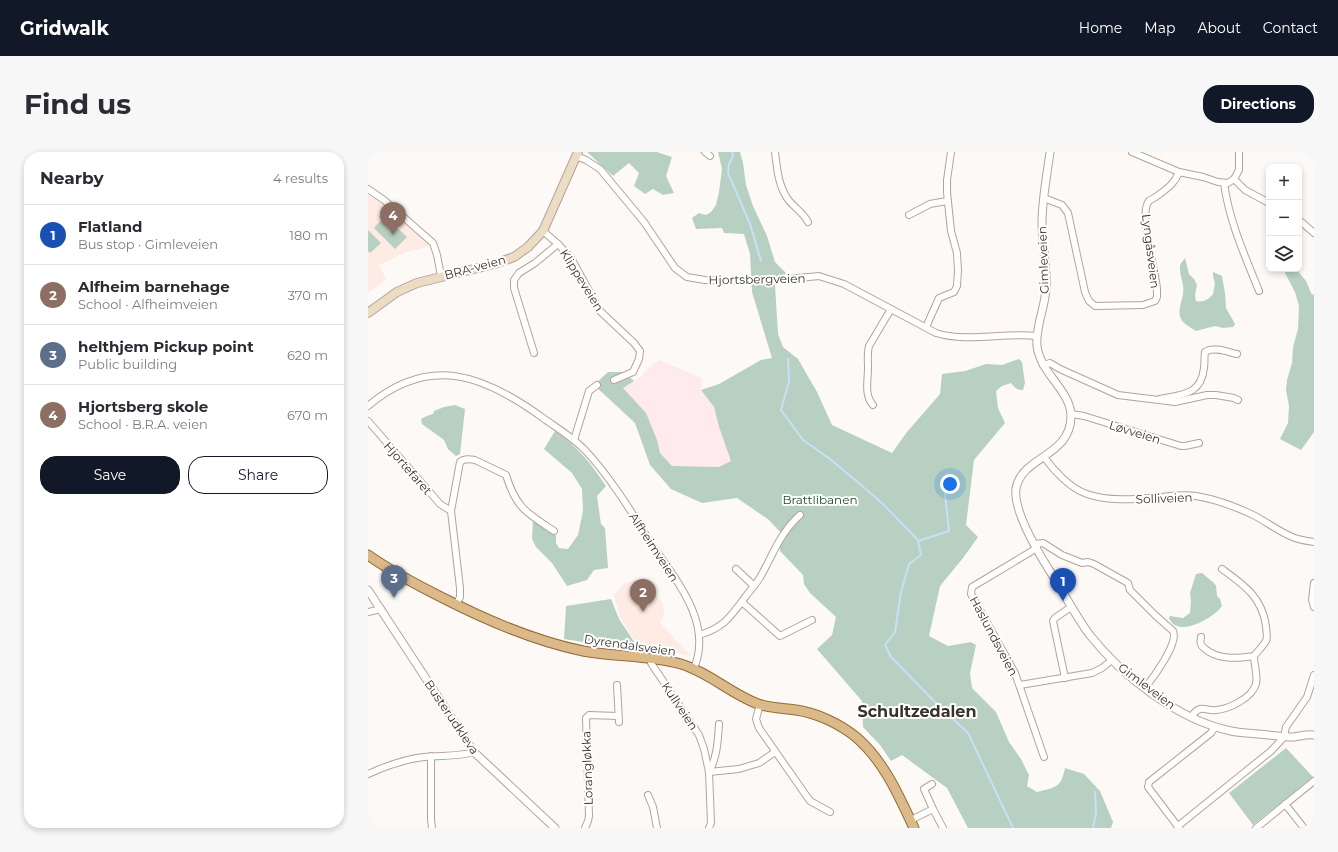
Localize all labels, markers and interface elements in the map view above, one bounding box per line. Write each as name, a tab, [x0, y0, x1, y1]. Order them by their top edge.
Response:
text: Gridwalk	[20, 17, 109, 40]
text: Home	[1079, 19, 1122, 37]
text: Map	[1144, 19, 1175, 37]
text: About	[1197, 19, 1241, 37]
text: Contact	[1263, 19, 1318, 37]
button: Directions	[1203, 85, 1314, 123]
text: Find us	[24, 87, 131, 121]
map controls	[1266, 164, 1302, 272]
button: +	[1266, 164, 1302, 200]
text: Nearby	[40, 168, 104, 188]
text: 4 results	[273, 170, 328, 186]
button: −	[1266, 200, 1302, 236]
pin: 4	[380, 202, 406, 235]
street label: Lyngåsveien	[1139, 213, 1163, 289]
text: Flatland	[78, 217, 142, 236]
street label: Gimleveien	[1034, 226, 1052, 294]
text: 1	[50, 227, 56, 243]
text: 180 m	[289, 227, 328, 243]
text: Bus stop · Gimleveien	[78, 236, 218, 252]
button: layers	[1266, 236, 1302, 272]
street label: Klippeveien	[557, 246, 607, 314]
street label: BRA-veien	[443, 252, 507, 282]
street label: Hjortsbergveien	[708, 271, 806, 287]
text: Alfheim barnehage	[78, 277, 230, 296]
text: 2	[49, 287, 57, 303]
text: 370 m	[288, 287, 328, 303]
text: School · Alfheimveien	[78, 296, 218, 312]
text: helthjem Pickup point	[78, 337, 254, 356]
text: 3	[49, 347, 57, 363]
text: 620 m	[287, 347, 328, 363]
text: Public building	[78, 356, 177, 372]
text: Hjortsberg skole	[78, 397, 208, 416]
text: 4	[49, 407, 57, 423]
text: 670 m	[287, 407, 328, 423]
text: School · B.R.A. veien	[78, 416, 208, 432]
street label: Løvveien	[1107, 417, 1163, 447]
street label: Hjortefaret	[381, 438, 435, 498]
button: Save	[40, 456, 180, 494]
button: Share	[188, 456, 328, 494]
your location	[940, 474, 960, 494]
street label: Solliveien	[1135, 490, 1193, 506]
park label: Brattlibanen	[782, 492, 858, 507]
street label: Alfheimveien	[626, 510, 682, 584]
pin: 3	[381, 565, 407, 598]
pin: 1	[1050, 568, 1076, 601]
pin: 2	[630, 579, 656, 612]
street label: Haslundsveien	[967, 594, 1021, 678]
street label: Dyrendalsveien	[583, 631, 677, 659]
street label: Gimleveien	[1115, 660, 1179, 712]
street label: Busterudkleva	[422, 677, 482, 757]
street label: Kullveien	[658, 679, 702, 733]
district label: Schultzedalen	[857, 702, 977, 721]
street label: Lorangløkka	[578, 731, 596, 805]

